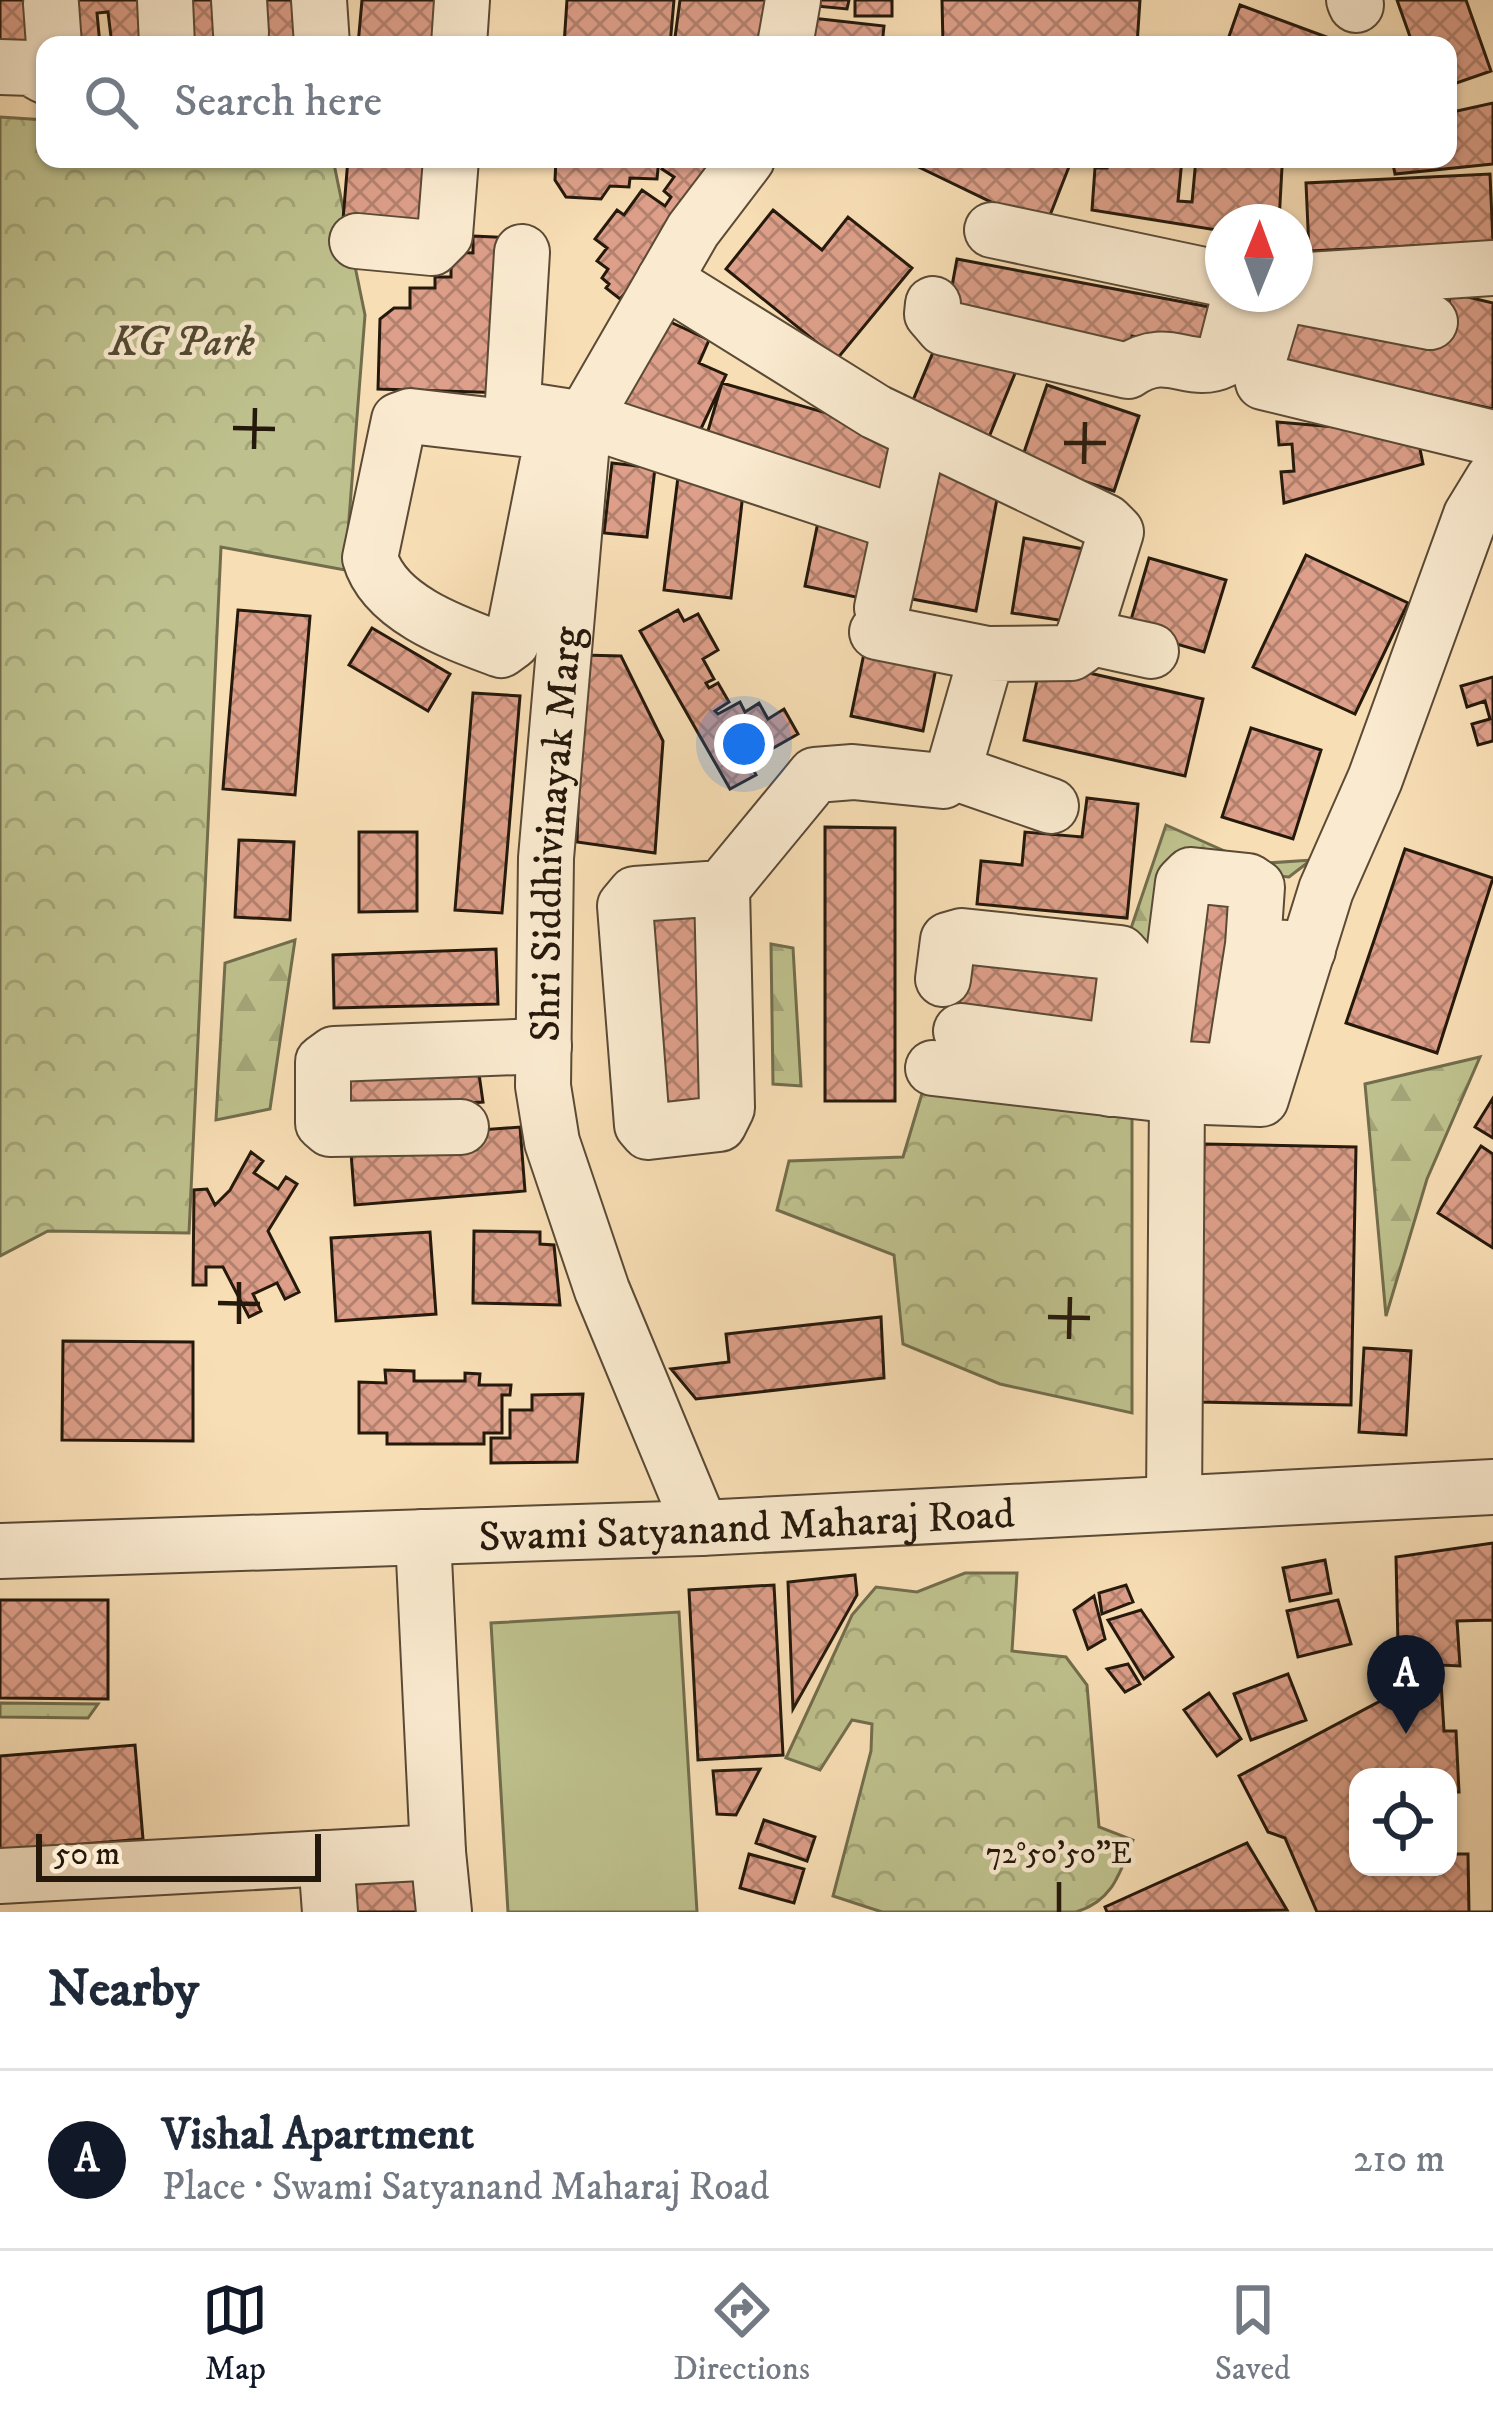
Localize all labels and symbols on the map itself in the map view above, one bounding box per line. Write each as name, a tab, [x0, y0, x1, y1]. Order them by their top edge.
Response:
north arrow	[1205, 204, 1313, 312]
park label: KG Park	[107, 317, 255, 369]
street label: Shri Siddhivinayak Marg	[521, 624, 595, 1042]
your location	[714, 714, 774, 774]
street label: Swami Satyanand Maharaj Road	[478, 1489, 1016, 1564]
pin: A	[1367, 1635, 1445, 1734]
scale bar	[36, 1828, 321, 1881]
text: 72°50'50"E	[986, 1836, 1132, 1873]

